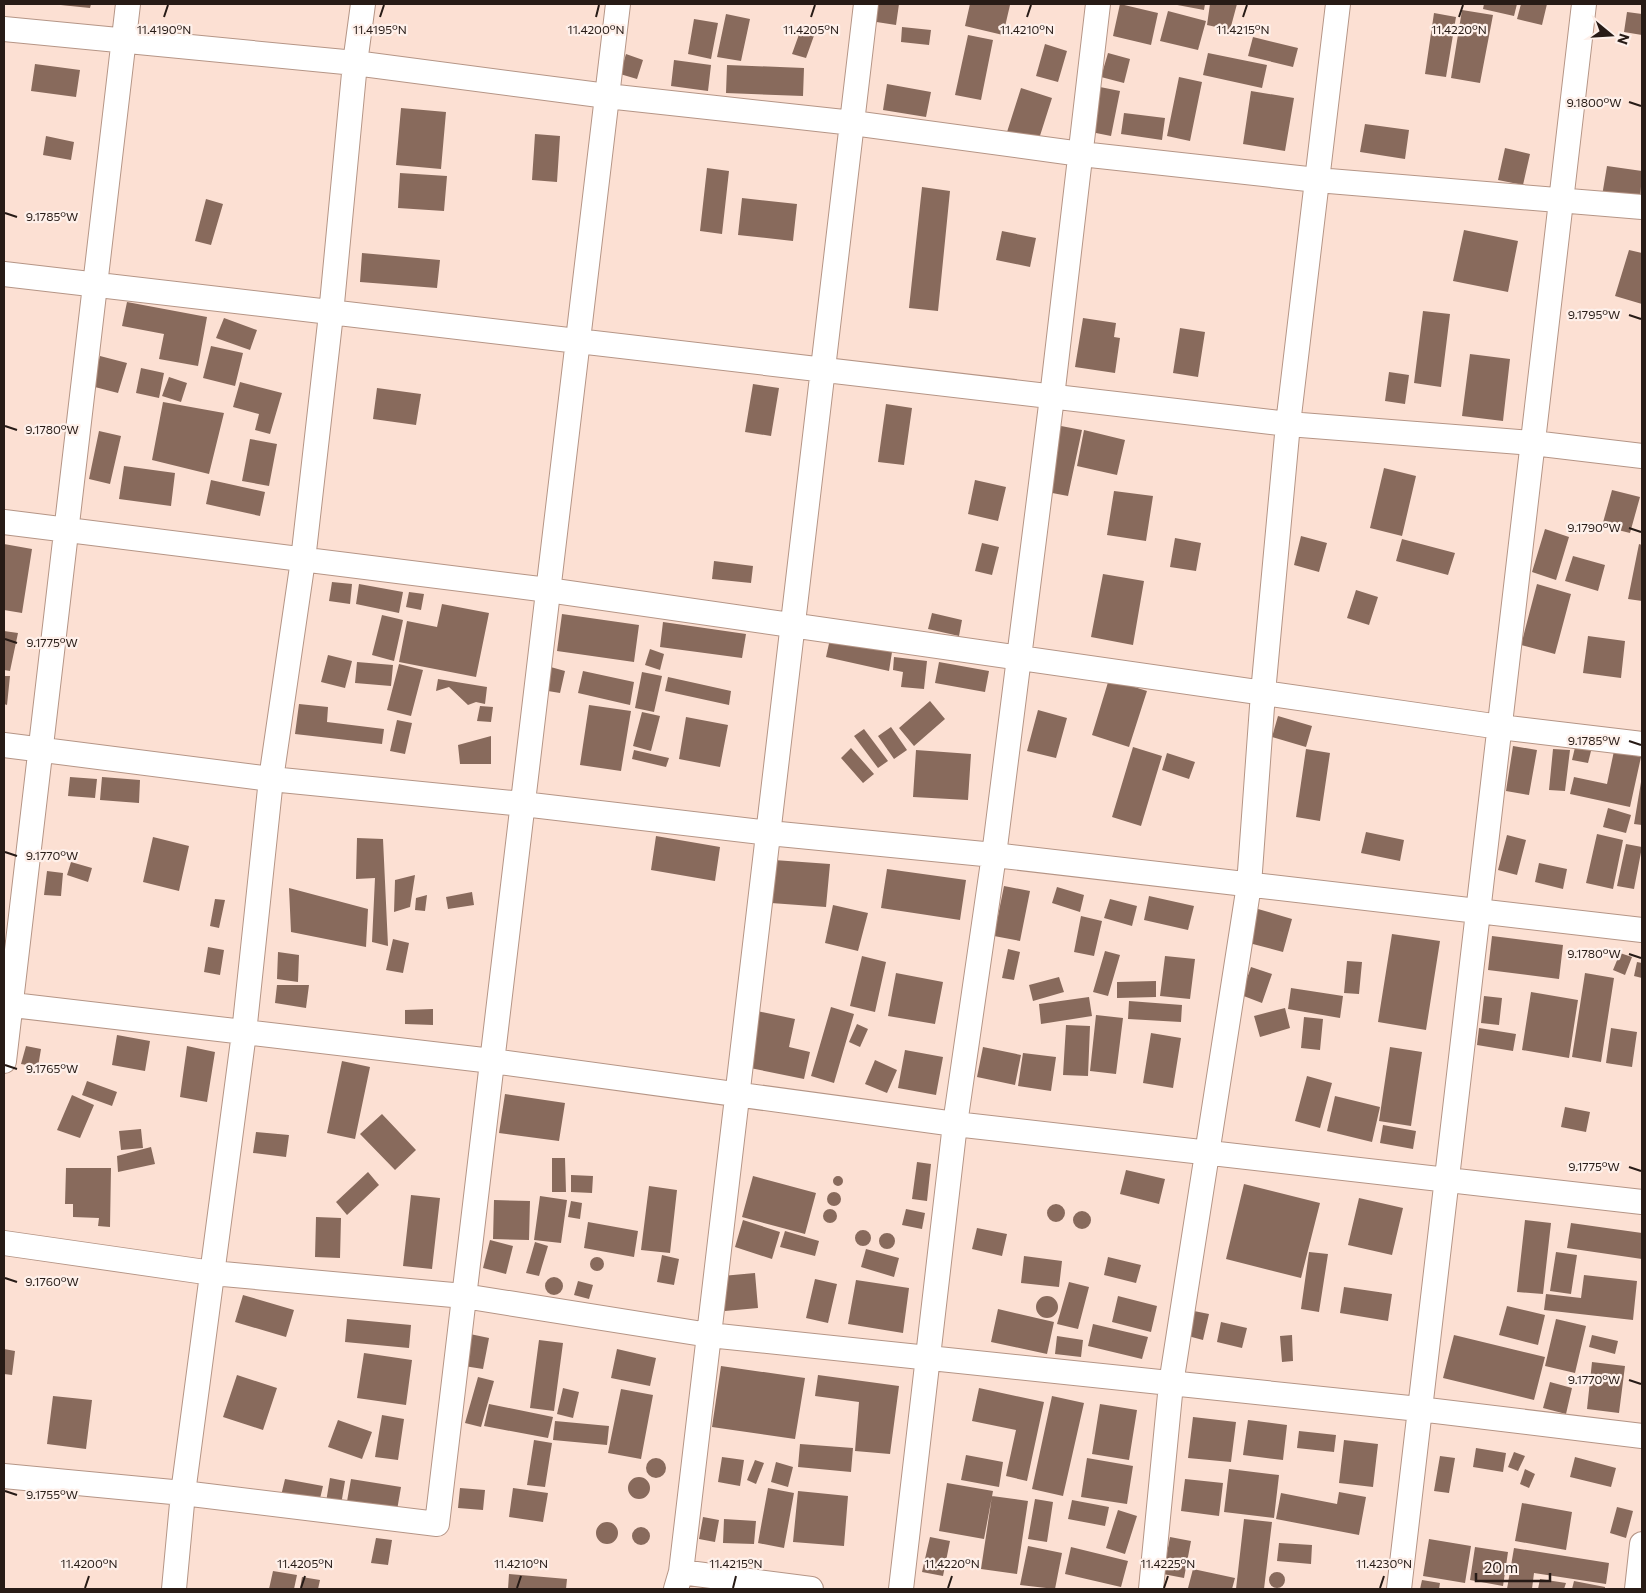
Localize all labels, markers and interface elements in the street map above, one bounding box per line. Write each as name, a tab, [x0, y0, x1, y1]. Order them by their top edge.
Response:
north arrow	[1586, 10, 1636, 60]
text: 11.4190°N	[137, 22, 191, 36]
text: 11.4195°N	[353, 22, 407, 36]
text: 11.4200°N	[568, 22, 624, 36]
text: 11.4205°N	[783, 22, 839, 36]
text: 11.4210°N	[1000, 22, 1054, 36]
text: 11.4215°N	[1216, 22, 1270, 36]
text: 11.4220°N	[1431, 22, 1487, 36]
text: N	[1614, 32, 1634, 47]
text: 9.1800°W	[1567, 95, 1621, 109]
text: 9.1785°W	[26, 209, 78, 223]
text: 9.1795°W	[1568, 307, 1620, 321]
text: 9.1780°W	[25, 422, 79, 436]
text: 9.1790°W	[1567, 520, 1621, 534]
text: 9.1775°W	[26, 635, 78, 649]
text: 9.1785°W	[1568, 733, 1620, 747]
text: 9.1770°W	[26, 848, 78, 862]
text: 9.1780°W	[1567, 946, 1621, 960]
text: 9.1765°W	[26, 1061, 78, 1075]
text: 9.1775°W	[1568, 1159, 1620, 1173]
text: 9.1760°W	[25, 1274, 79, 1288]
text: 9.1770°W	[1568, 1372, 1620, 1386]
text: 9.1755°W	[26, 1487, 78, 1501]
scale bar	[1476, 1550, 1550, 1582]
text: 11.4200°N	[61, 1556, 117, 1570]
text: 11.4205°N	[277, 1556, 333, 1570]
text: 11.4210°N	[494, 1556, 548, 1570]
text: 11.4215°N	[709, 1556, 763, 1570]
text: 11.4220°N	[924, 1556, 980, 1570]
text: 11.4225°N	[1141, 1556, 1195, 1570]
text: 11.4230°N	[1356, 1556, 1412, 1570]
text: 20 m	[1484, 1558, 1518, 1576]

